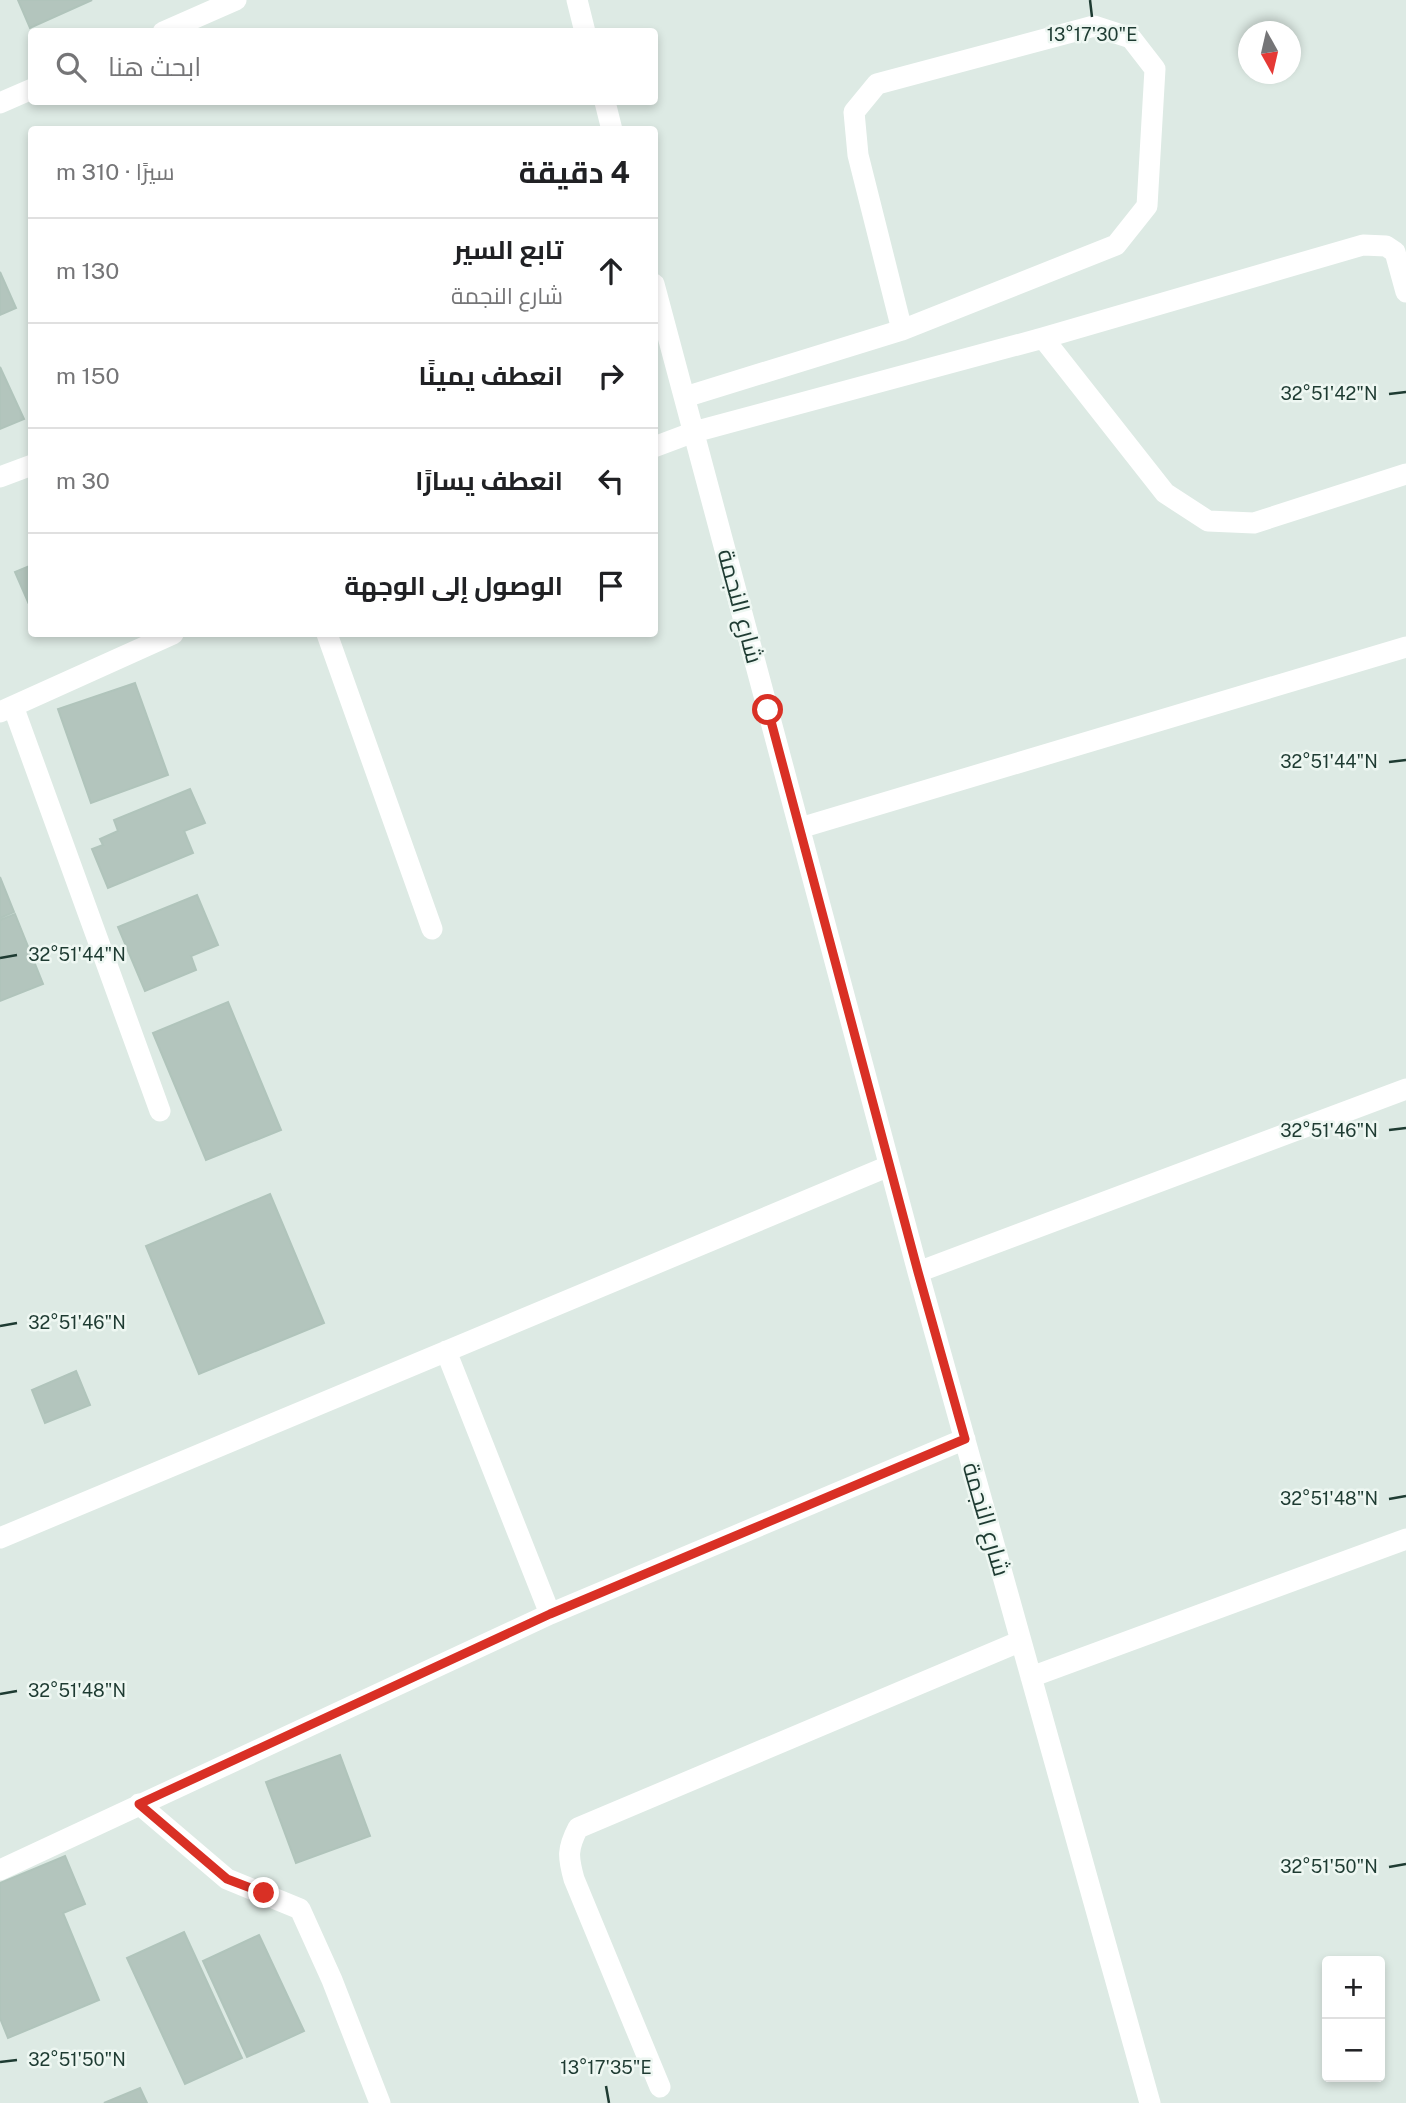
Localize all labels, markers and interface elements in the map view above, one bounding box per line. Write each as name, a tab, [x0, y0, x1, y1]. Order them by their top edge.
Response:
north arrow	[1238, 21, 1301, 84]
text: 13°17'30"E	[1047, 24, 1137, 45]
search box	[28, 28, 658, 105]
icon: search	[52, 48, 90, 86]
text: ابحث هنا	[108, 51, 201, 82]
text: 4 دقيقة	[519, 154, 630, 190]
text: سيرًا · 310 m	[56, 158, 175, 185]
text: تابع السير	[454, 234, 563, 265]
icon: ahead	[592, 252, 630, 290]
text: 130 m	[56, 257, 119, 284]
text: شارع النجمة	[451, 282, 563, 309]
icon: right	[592, 357, 630, 395]
text: انعطف يمينًا	[419, 360, 563, 391]
text: 150 m	[56, 362, 120, 389]
text: 32°51'42"N	[1281, 383, 1378, 404]
icon: left	[592, 462, 630, 500]
text: انعطف يسارًا	[415, 465, 563, 496]
text: 30 m	[56, 467, 110, 494]
street label: شارع النجمة	[709, 546, 770, 667]
icon: arrive	[592, 567, 630, 605]
text: الوصول إلى الوجهة	[344, 570, 563, 601]
route start	[752, 694, 783, 725]
text: 32°51'44"N	[1280, 751, 1378, 772]
text: 32°51'44"N	[28, 944, 126, 965]
text: 32°51'46"N	[1280, 1120, 1378, 1141]
text: 32°51'46"N	[28, 1312, 126, 1333]
street label: شارع النجمة	[955, 1459, 1017, 1580]
text: 32°51'48"N	[1280, 1488, 1378, 1509]
text: 32°51'48"N	[28, 1680, 126, 1701]
text: 32°51'50"N	[1280, 1856, 1378, 1877]
route end	[248, 1877, 279, 1908]
map controls	[1322, 1956, 1385, 2082]
button: +	[1322, 1956, 1385, 2019]
button: −	[1322, 2019, 1385, 2082]
text: 32°51'50"N	[28, 2049, 126, 2070]
text: 13°17'35"E	[560, 2057, 652, 2078]

